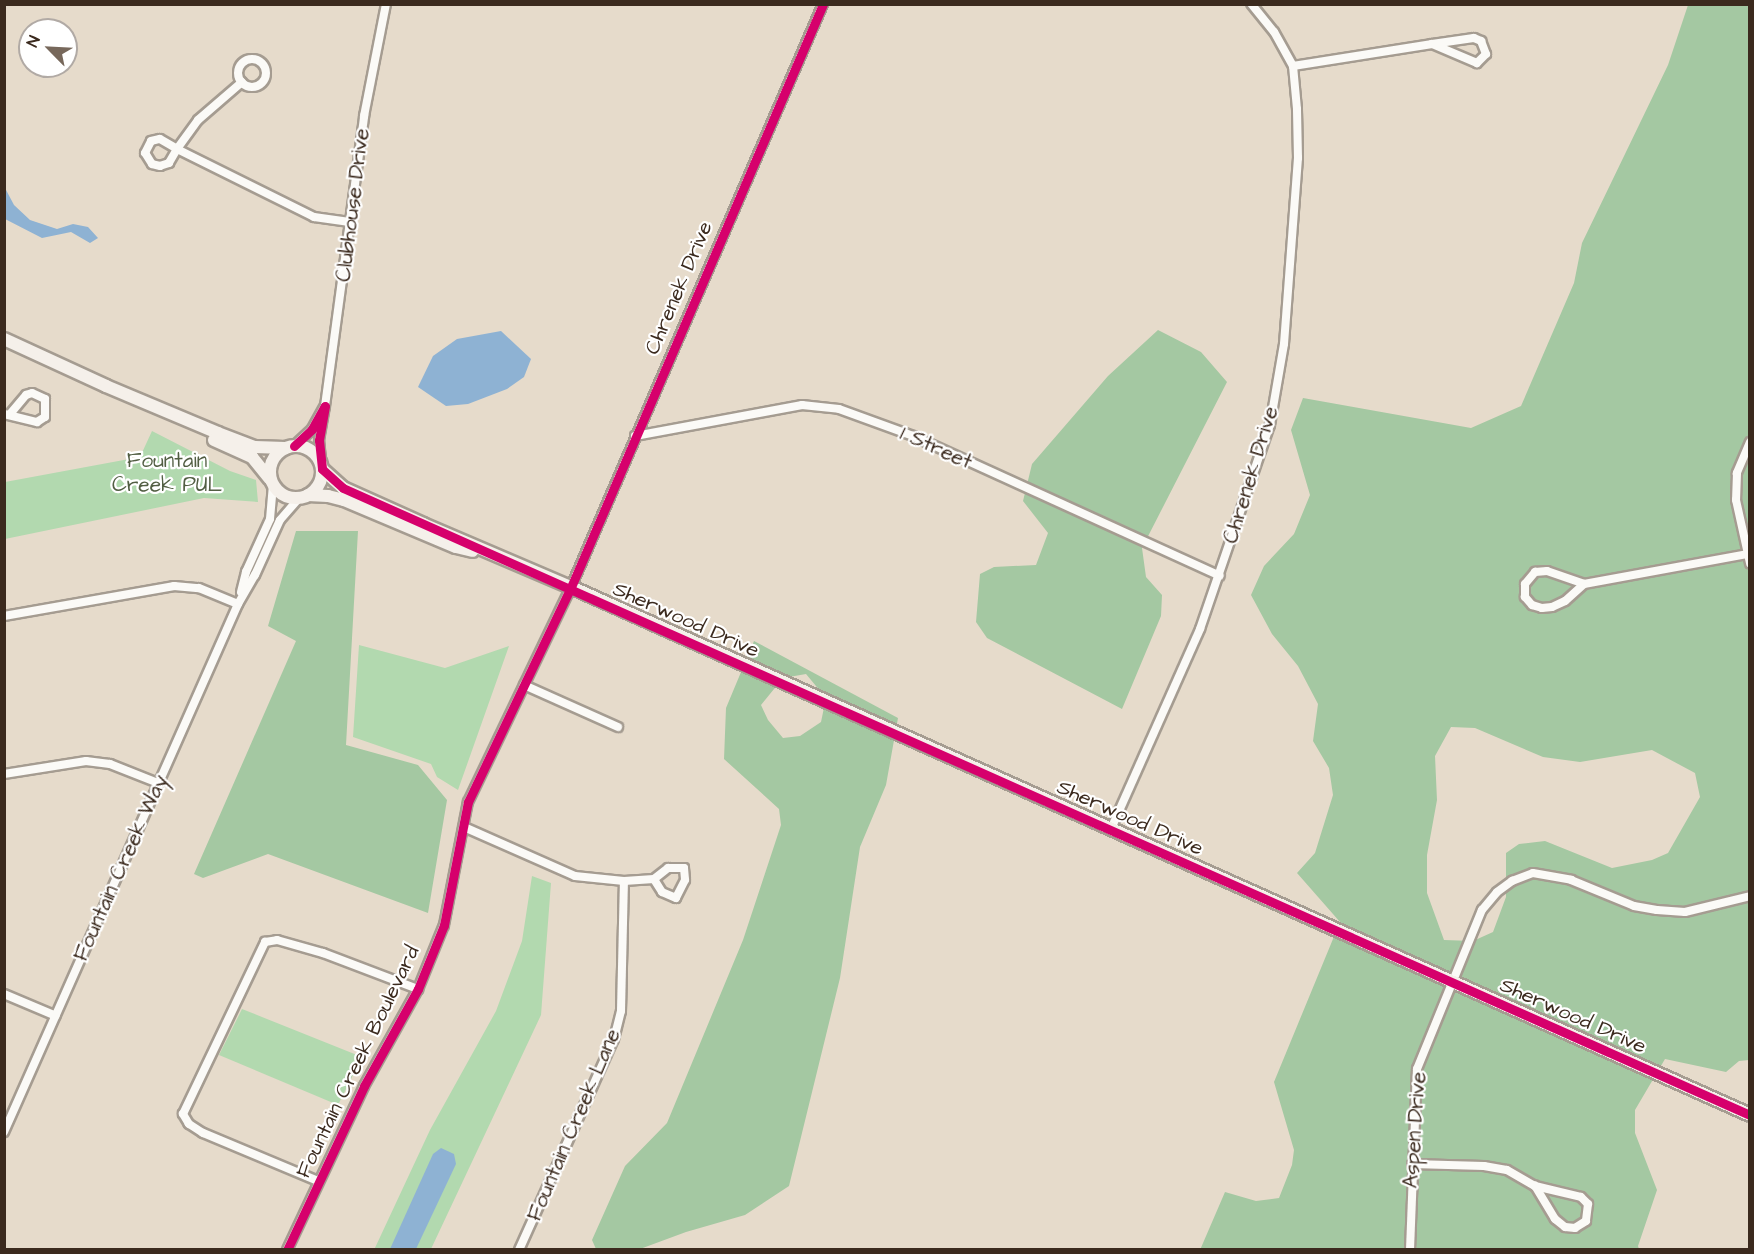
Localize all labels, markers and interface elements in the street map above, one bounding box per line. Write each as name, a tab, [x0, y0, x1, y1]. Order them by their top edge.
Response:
north arrow	[18, 18, 78, 78]
text: N	[21, 32, 45, 51]
street label: Clubhouse Drive	[331, 127, 375, 283]
street label: Chrenek Drive	[640, 218, 718, 358]
street label: Chrenek Drive	[1218, 403, 1284, 547]
street label: 1 Street	[896, 421, 976, 475]
park label: Fountain Creek PUL	[112, 448, 222, 498]
street label: Sherwood Drive	[609, 577, 763, 663]
street label: Fountain Creek Way	[69, 771, 173, 965]
street label: Sherwood Drive	[1053, 775, 1207, 861]
street label: Fountain Creek Boulevard	[291, 942, 425, 1182]
street label: Sherwood Drive	[1496, 973, 1650, 1059]
street label: Fountain Creek Lane	[522, 1025, 626, 1225]
street label: Aspen Drive	[1398, 1071, 1432, 1189]

